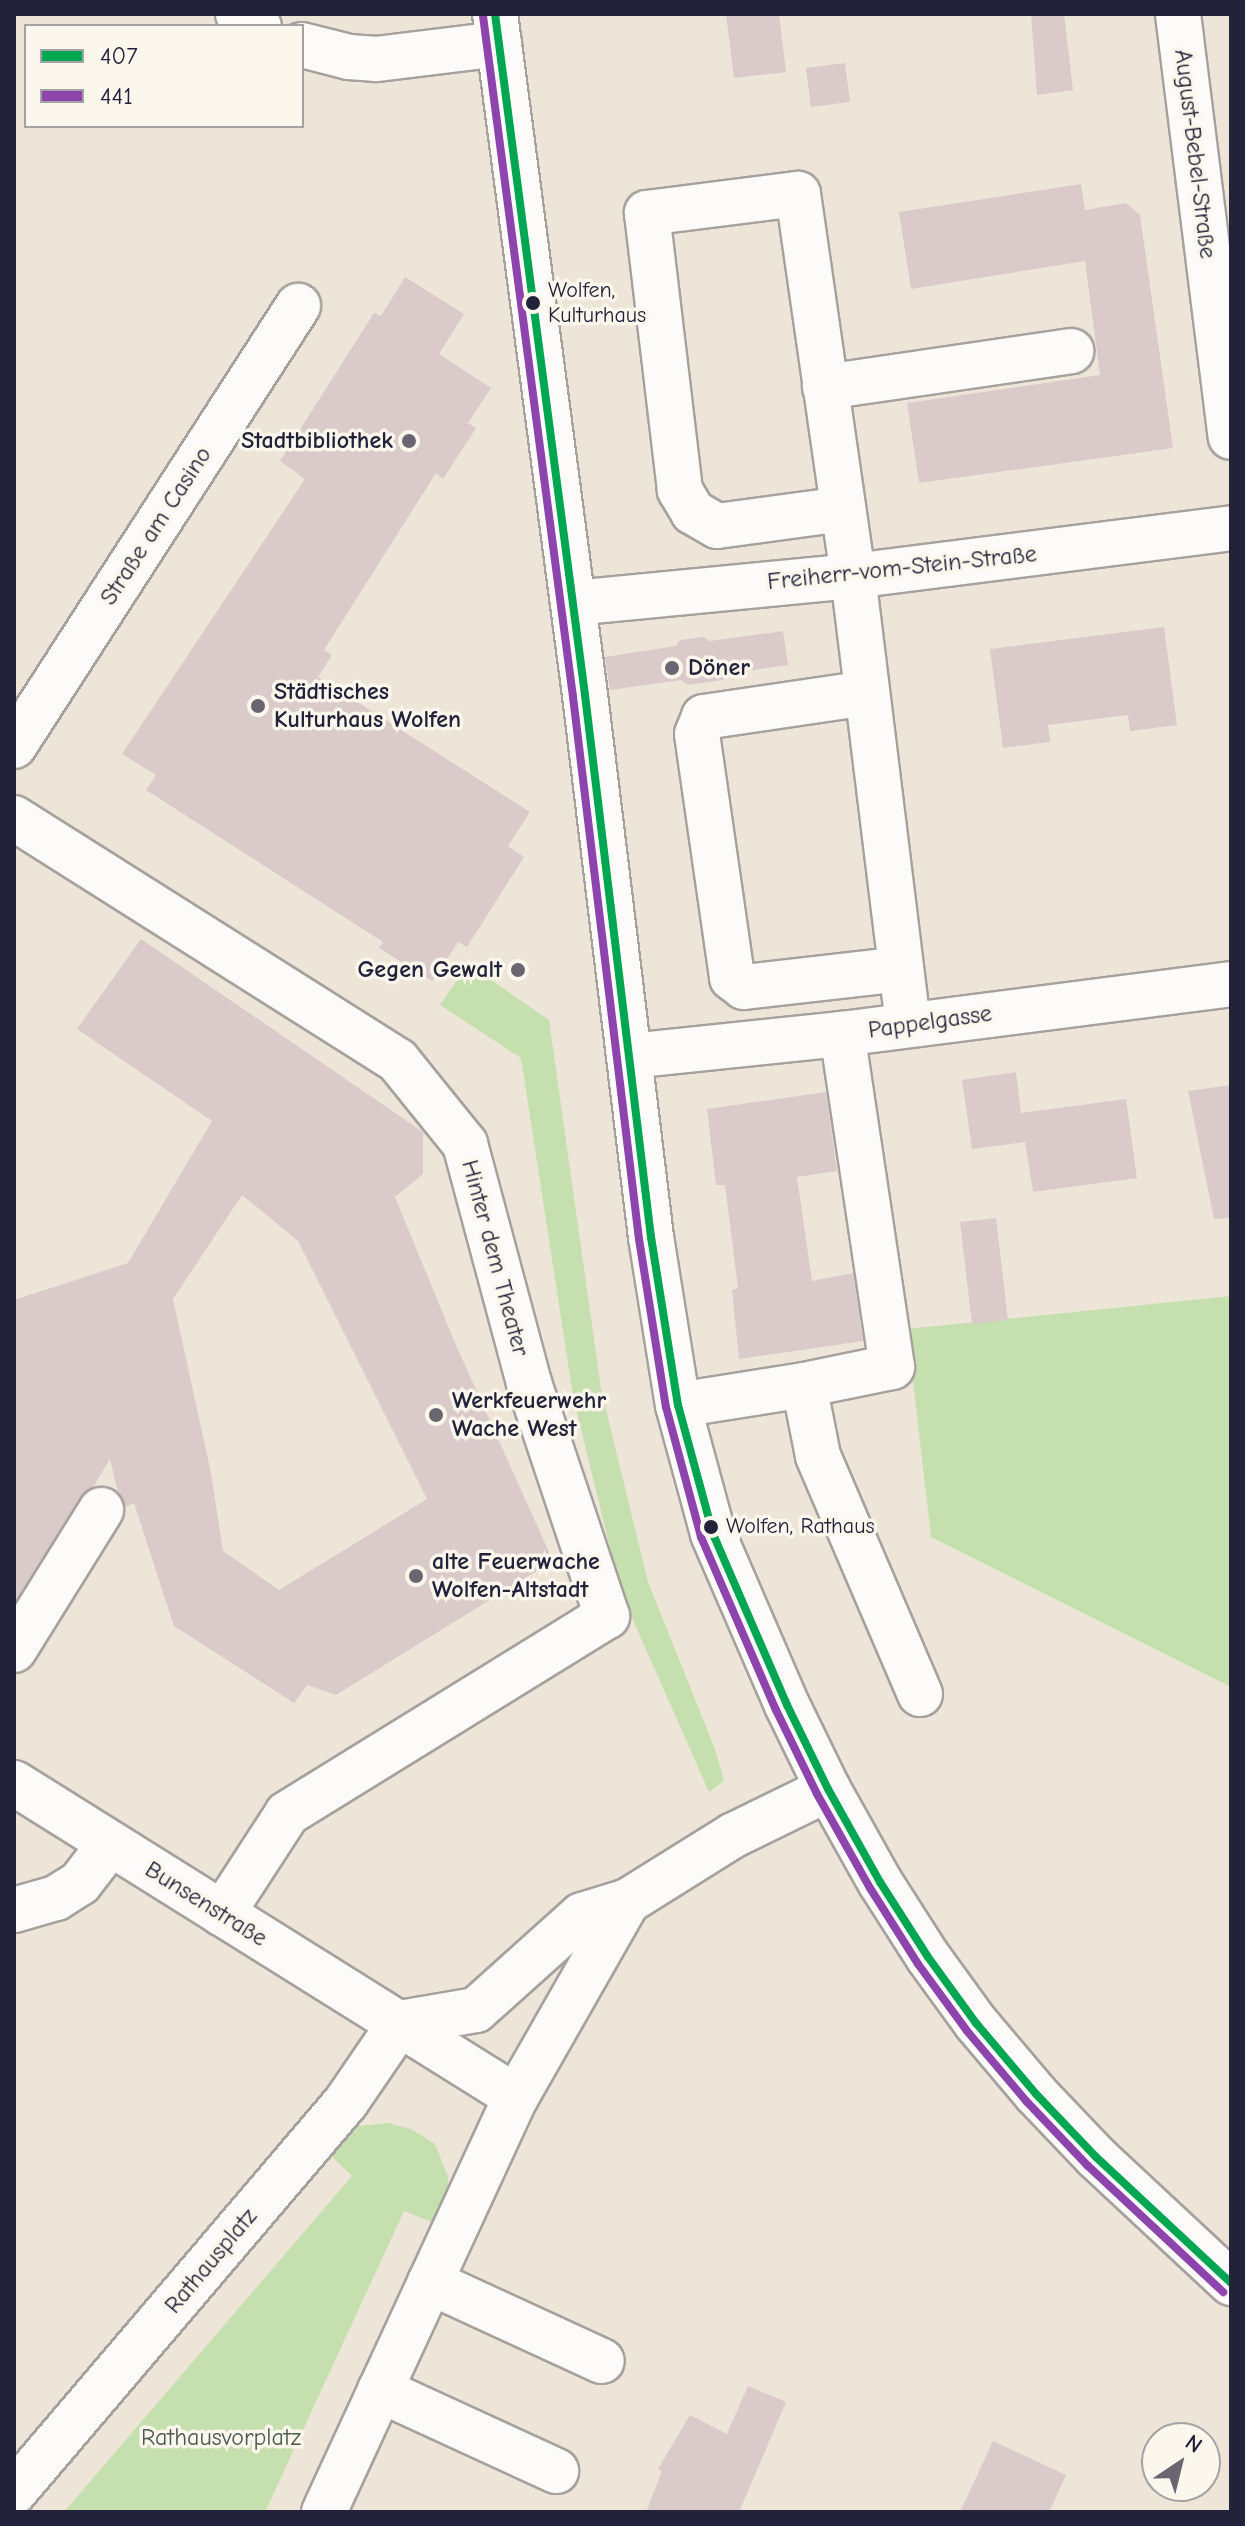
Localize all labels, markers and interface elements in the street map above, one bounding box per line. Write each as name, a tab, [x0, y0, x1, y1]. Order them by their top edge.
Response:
legend	[24, 24, 304, 128]
text: 407	[100, 42, 138, 70]
street label: August-Bebel-Straße	[1168, 48, 1222, 260]
text: 441	[100, 82, 133, 110]
place label: Wolfen, Kulturhaus	[548, 277, 646, 328]
marker: Wolfen, Kulturhaus	[525, 295, 541, 311]
place label: Stadtbibliothek	[241, 427, 393, 455]
marker: Stadtbibliothek	[400, 432, 418, 450]
street label: Straße am Casino	[94, 441, 218, 611]
street label: Freiherr-vom-Stein-Straße	[766, 540, 1038, 596]
place label: Döner	[688, 654, 750, 682]
marker: Döner	[663, 659, 681, 677]
place label: Städtisches Kulturhaus Wolfen	[274, 678, 461, 734]
marker: Städtisches Kulturhaus Wolfen	[249, 697, 267, 715]
place label: Gegen Gewalt	[357, 956, 502, 984]
marker: Gegen Gewalt	[509, 961, 527, 979]
street label: Pappelgasse	[866, 999, 994, 1045]
street label: Hinter dem Theater	[455, 1157, 535, 1359]
place label: Werkfeuerwehr Wache West	[452, 1387, 606, 1443]
marker: Werkfeuerwehr Wache West	[427, 1406, 445, 1424]
place label: Wolfen, Rathaus	[726, 1514, 875, 1540]
marker: Wolfen, Rathaus	[703, 1519, 719, 1535]
place label: alte Feuerwache Wolfen-Altstadt	[432, 1548, 600, 1604]
marker: alte Feuerwache Wolfen-Altstadt	[407, 1567, 425, 1585]
street label: Bunsenstraße	[140, 1855, 272, 1953]
street label: Rathausplatz	[159, 2203, 263, 2319]
north arrow	[1141, 2422, 1221, 2502]
park label: Rathausvorplatz	[141, 2424, 301, 2452]
text: N	[1180, 2429, 1207, 2459]

